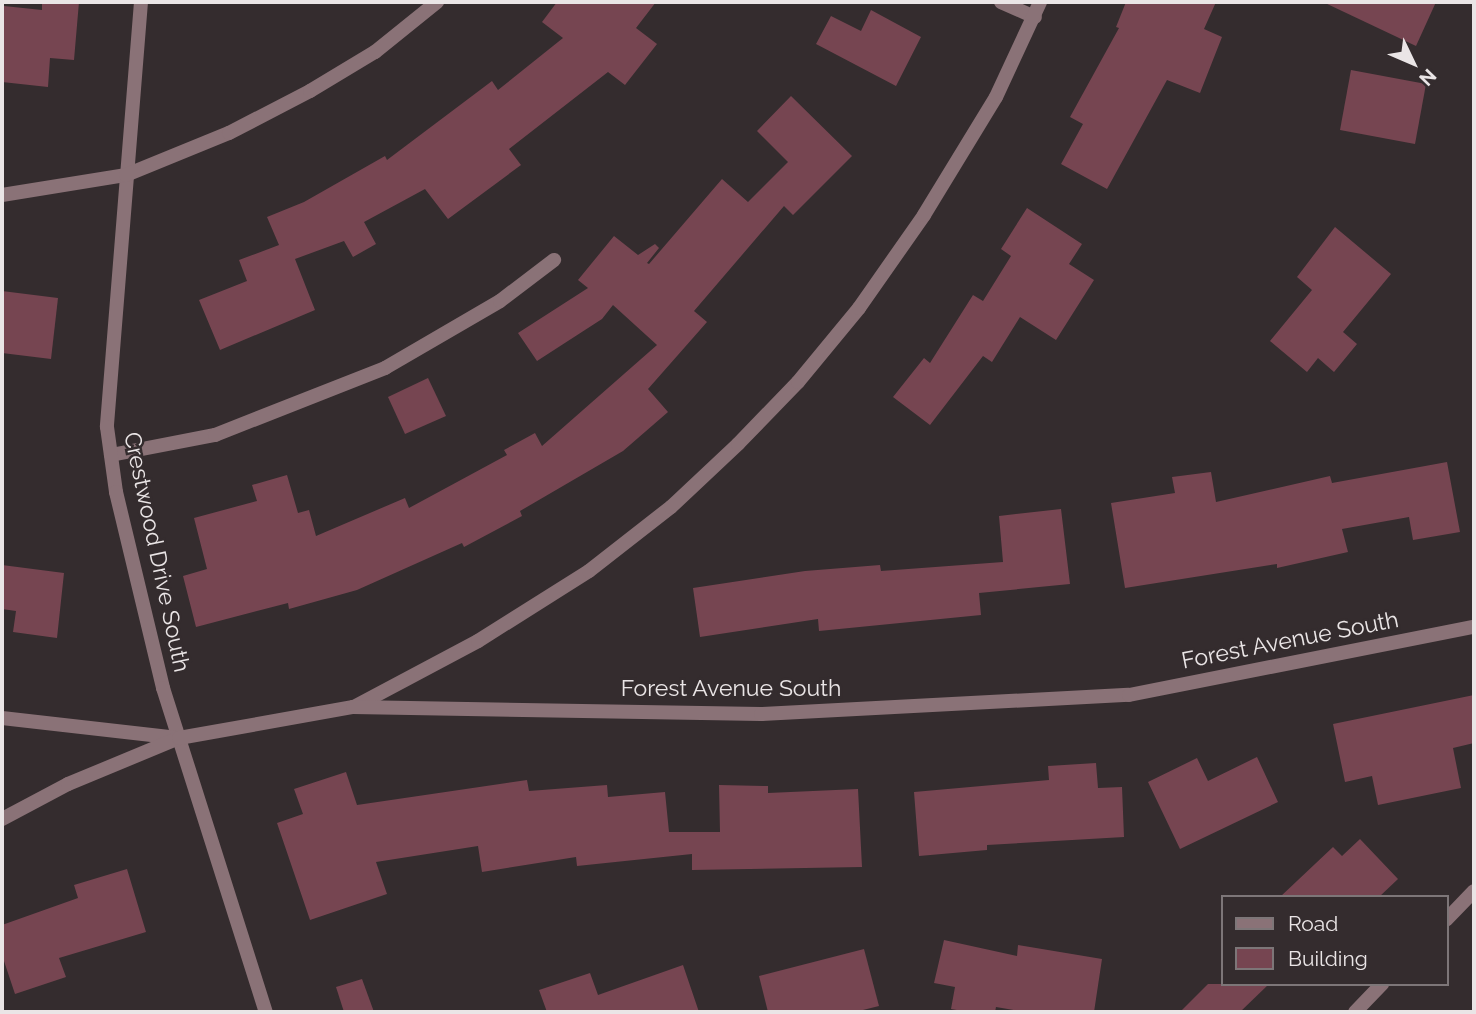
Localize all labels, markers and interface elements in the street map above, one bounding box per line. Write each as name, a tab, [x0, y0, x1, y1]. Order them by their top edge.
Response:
north arrow	[1378, 28, 1448, 98]
text: N	[1415, 65, 1441, 90]
street label: Crestwood Drive South	[118, 429, 196, 675]
street label: Forest Avenue South	[1179, 605, 1401, 675]
street label: Forest Avenue South	[620, 674, 842, 702]
legend	[1220, 895, 1448, 986]
text: Road	[1288, 911, 1338, 936]
text: Building	[1288, 946, 1368, 971]

